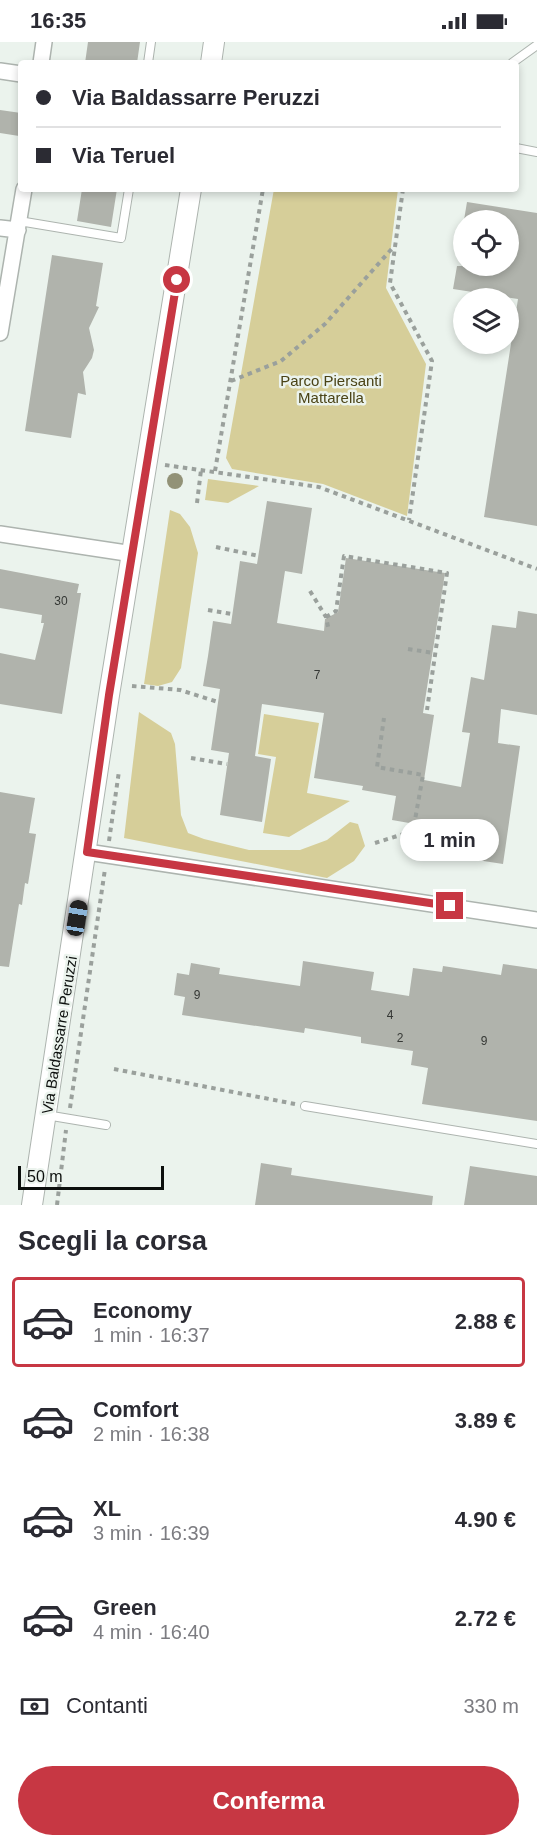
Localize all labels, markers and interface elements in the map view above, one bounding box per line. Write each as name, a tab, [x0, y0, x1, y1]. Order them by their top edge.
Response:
text: 16:35	[30, 8, 86, 33]
text: Via Baldassarre Peruzzi	[72, 85, 320, 110]
text: Via Teruel	[72, 143, 175, 168]
map controls	[453, 210, 519, 354]
button: locate	[453, 210, 519, 276]
route start	[163, 266, 190, 293]
button: layers	[453, 288, 519, 354]
park label: Parco Piersanti Mattarella	[280, 372, 382, 406]
house number: 30	[54, 594, 68, 608]
house number: 7	[314, 668, 321, 682]
callout: 1 min	[400, 819, 500, 861]
text: 1 min	[423, 829, 476, 851]
route end	[436, 892, 463, 919]
car	[65, 899, 89, 937]
street label: Via Baldassarre Peruzzi	[38, 955, 80, 1115]
house number: 9	[194, 988, 201, 1002]
house number: 4	[387, 1008, 394, 1022]
house number: 2	[397, 1031, 404, 1045]
house number: 9	[481, 1034, 488, 1048]
scale bar	[18, 1163, 164, 1190]
text: 50 m	[27, 1168, 63, 1185]
text: Scegli la corsa	[18, 1226, 207, 1256]
icon: car	[21, 1295, 75, 1349]
text: Economy	[93, 1298, 192, 1323]
text: 2.88 €	[455, 1309, 516, 1334]
text: 1 min · 16:37	[93, 1324, 210, 1346]
icon: car	[21, 1394, 75, 1448]
text: Comfort	[93, 1397, 179, 1422]
text: 3.89 €	[455, 1408, 516, 1433]
text: 2 min · 16:38	[93, 1423, 210, 1445]
icon: car	[21, 1493, 75, 1547]
text: XL	[93, 1496, 121, 1521]
text: 4.90 €	[455, 1507, 516, 1532]
text: 3 min · 16:39	[93, 1522, 210, 1544]
icon: car	[21, 1592, 75, 1646]
text: Green	[93, 1595, 157, 1620]
text: 2.72 €	[455, 1606, 516, 1631]
text: 4 min · 16:40	[93, 1621, 210, 1643]
icon: cash	[18, 1690, 51, 1723]
text: Contanti	[66, 1693, 148, 1718]
text: 330 m	[463, 1695, 519, 1717]
button: Conferma	[18, 1766, 519, 1835]

